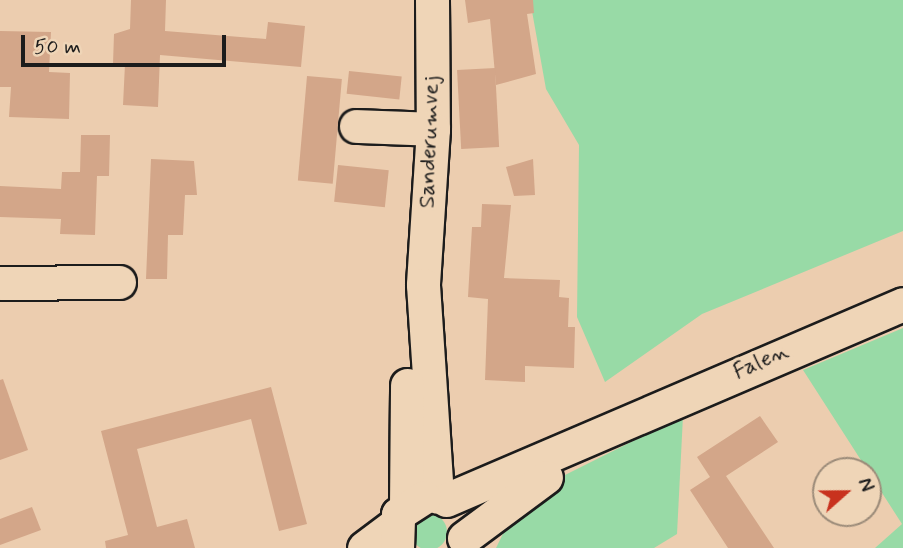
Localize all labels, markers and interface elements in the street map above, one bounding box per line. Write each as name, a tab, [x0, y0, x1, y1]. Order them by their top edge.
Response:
scale bar	[24, 21, 229, 65]
text: 50 m	[34, 33, 81, 61]
street label: Sanderumvej	[414, 75, 446, 209]
street label: Falen	[729, 338, 793, 386]
north arrow	[812, 457, 882, 527]
text: N	[851, 475, 879, 495]

